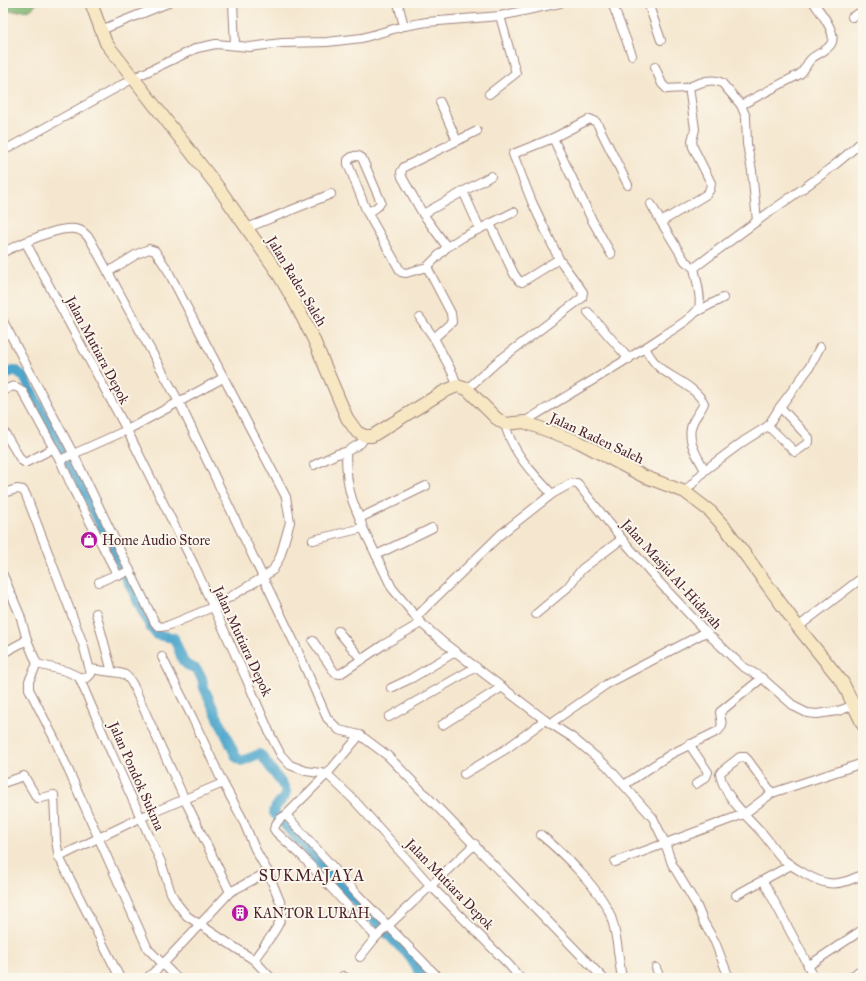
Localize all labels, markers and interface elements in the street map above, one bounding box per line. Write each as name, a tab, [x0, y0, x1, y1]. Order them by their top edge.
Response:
street label: Jalan Raden Saleh	[261, 231, 330, 330]
street label: Jalan Mutiara Depok	[60, 292, 133, 408]
street label: Jalan Raden Saleh	[545, 408, 647, 469]
street label: Jalan Masjid Al-Hidayah	[616, 514, 726, 634]
shop icon: Home Audio Store	[79, 530, 99, 550]
place label: Home Audio Store	[102, 532, 211, 549]
street label: Jalan Mutiara Depok	[208, 582, 276, 700]
street label: Jalan Pondok Sukma	[103, 717, 168, 834]
street label: Jalan Mutiara Depok	[400, 834, 498, 934]
district label: SUKMAJAYA	[259, 866, 365, 886]
building icon: KANTOR LURAH	[230, 903, 250, 923]
place label: KANTOR LURAH	[253, 905, 370, 922]

